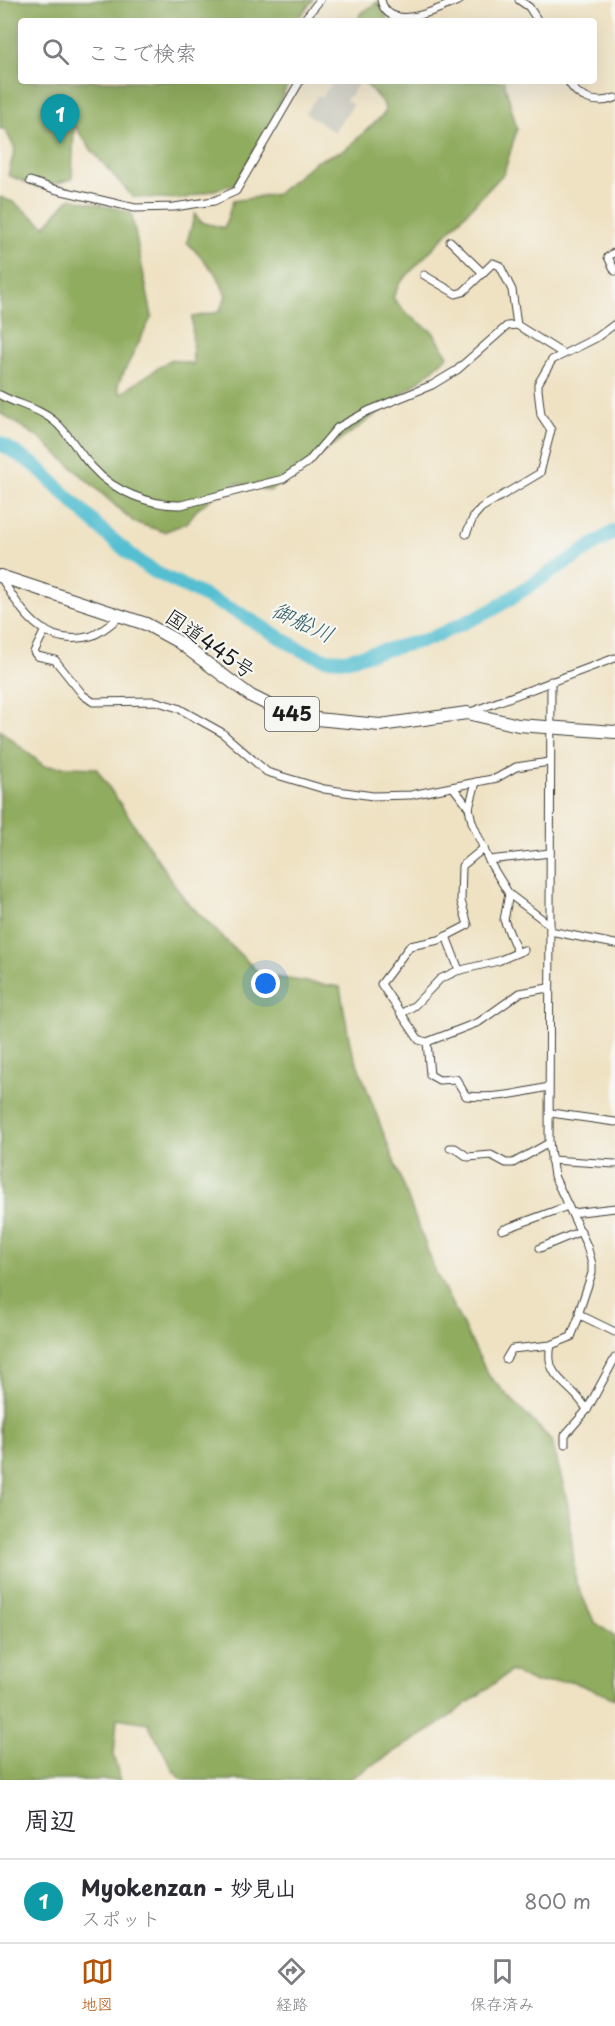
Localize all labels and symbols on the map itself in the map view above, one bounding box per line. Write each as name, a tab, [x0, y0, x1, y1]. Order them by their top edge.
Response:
pin: 1	[40, 94, 80, 144]
water label: 御船川	[267, 592, 341, 650]
street label: 国道445号	[159, 600, 263, 685]
road number: 445	[265, 697, 319, 731]
your location	[251, 969, 280, 998]

